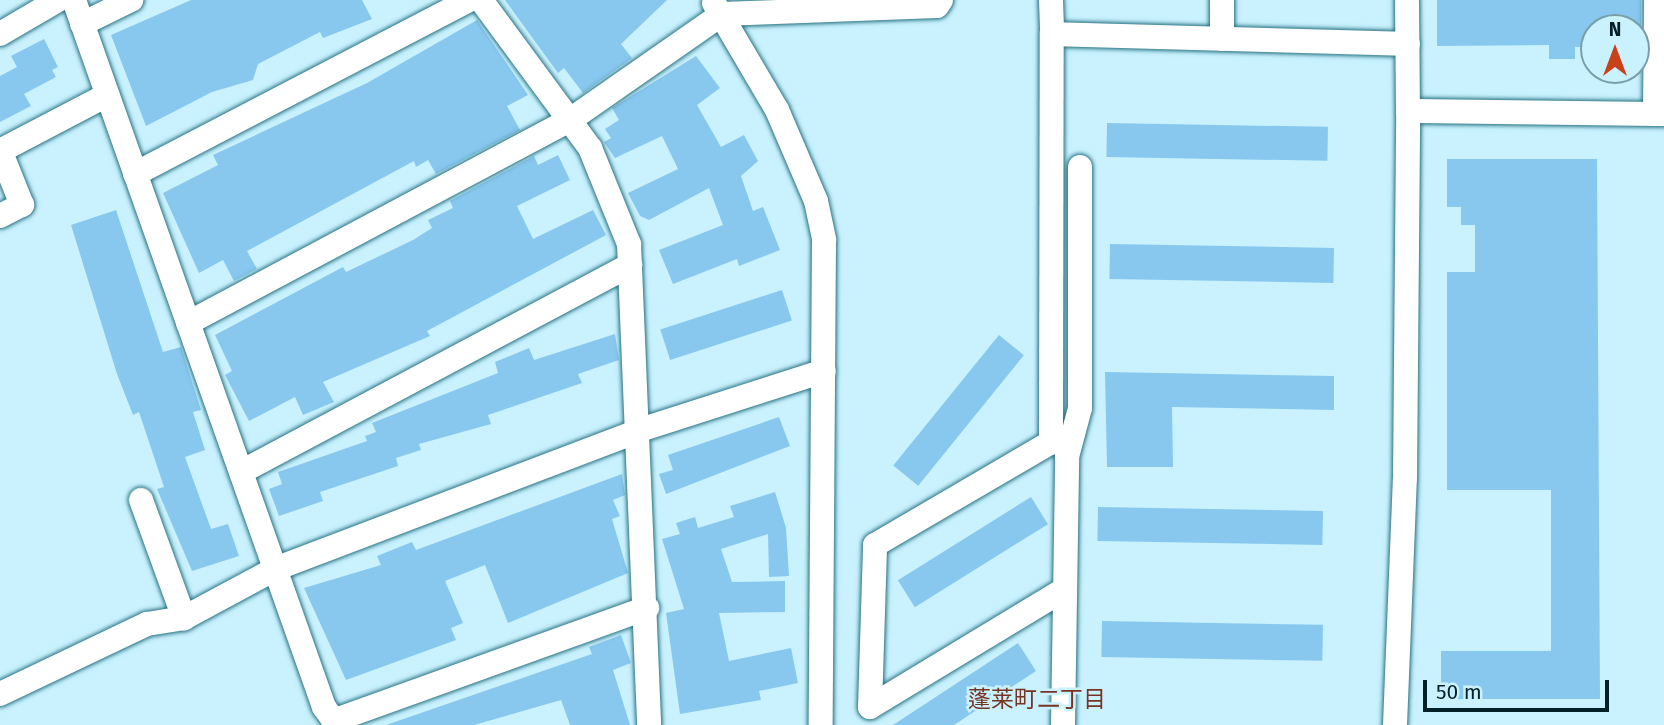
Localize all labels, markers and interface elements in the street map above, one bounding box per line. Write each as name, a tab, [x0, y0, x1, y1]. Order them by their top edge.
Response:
north arrow	[1580, 14, 1650, 84]
text: N	[1609, 18, 1621, 41]
scale bar	[1426, 666, 1612, 710]
text: 50 m	[1436, 679, 1482, 705]
district label: 蓬莱町二丁目	[968, 685, 1106, 713]

